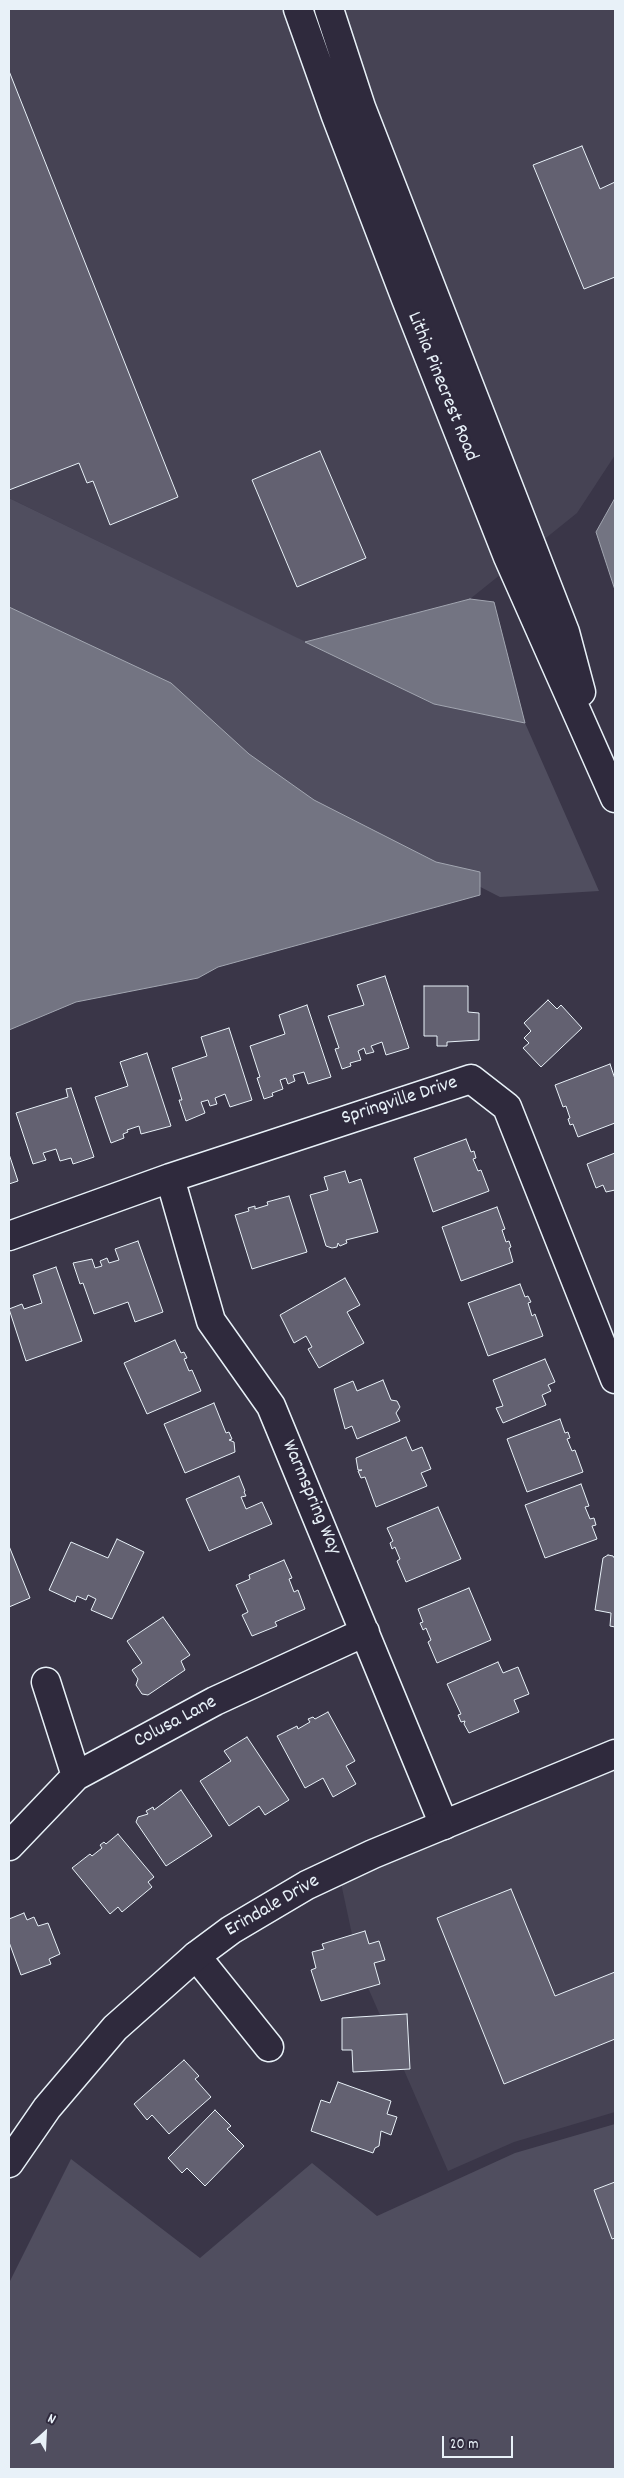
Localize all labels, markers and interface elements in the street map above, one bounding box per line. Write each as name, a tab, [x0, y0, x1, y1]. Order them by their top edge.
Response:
street label: Lithia Pinecrest Road	[400, 309, 482, 465]
street label: Springville Drive	[339, 1072, 461, 1132]
street label: Warmspring Way	[275, 1437, 345, 1559]
street label: Colusa Lane	[131, 1691, 221, 1755]
street label: Erindale Drive	[222, 1870, 324, 1944]
north arrow	[20, 2408, 70, 2458]
text: N	[44, 2409, 59, 2430]
scale bar	[444, 2426, 515, 2458]
text: 20 m	[450, 2434, 478, 2456]

